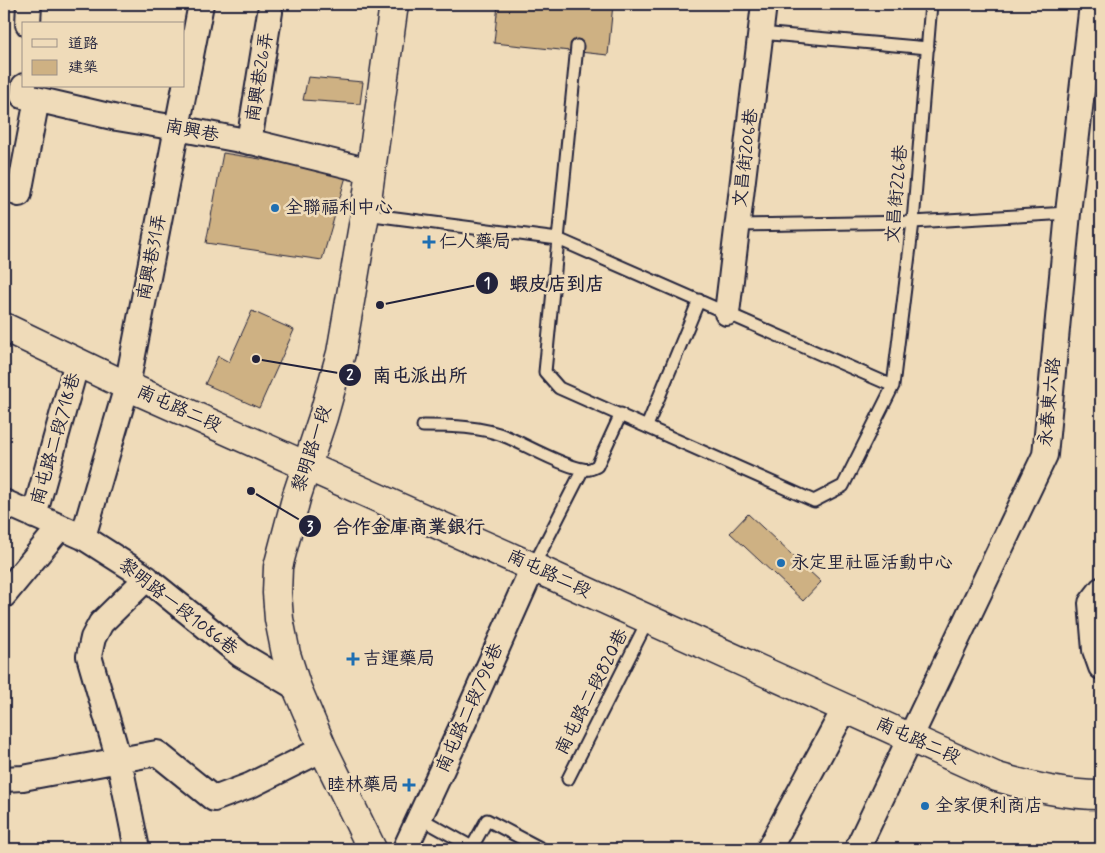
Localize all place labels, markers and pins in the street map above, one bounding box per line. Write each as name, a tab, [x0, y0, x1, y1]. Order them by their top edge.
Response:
place label: 全聯福利中心	[285, 196, 393, 220]
marker: 全聯福利中心	[269, 202, 281, 214]
place label: 仁人藥局	[439, 230, 511, 254]
marker: 仁人藥局	[423, 236, 435, 248]
callout: 蝦皮店到店	[475, 266, 615, 300]
callout: 南屯派出所	[338, 358, 478, 392]
callout: 合作金庫商業銀行	[298, 509, 495, 543]
place label: 永定里社區活動中心	[791, 551, 953, 575]
marker: 永定里社區活動中心	[775, 557, 787, 569]
place label: 吉運藥局	[363, 647, 435, 671]
marker: 吉運藥局	[347, 653, 359, 665]
place label: 睦林藥局	[327, 773, 399, 797]
marker: 睦林藥局	[403, 779, 415, 791]
place label: 全家便利商店	[935, 794, 1043, 818]
marker: 全家便利商店	[919, 800, 931, 812]

